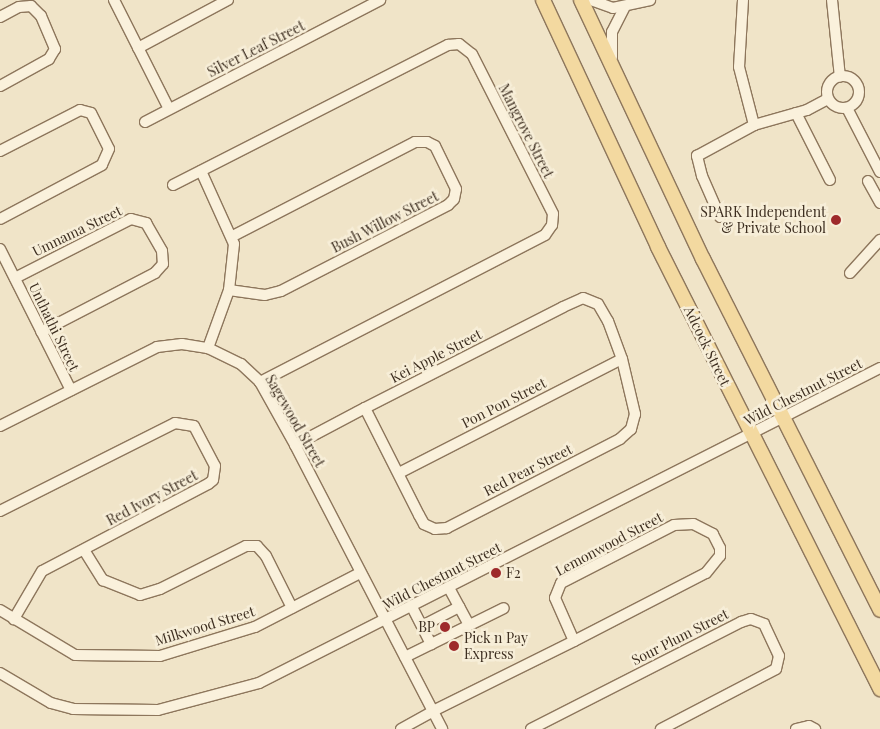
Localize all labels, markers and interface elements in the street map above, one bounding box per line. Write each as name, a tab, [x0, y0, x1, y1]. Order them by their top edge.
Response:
street label: Silver Leaf Street	[204, 17, 308, 81]
street label: Mangrove Street	[495, 81, 557, 181]
street label: Bush Willow Street	[328, 188, 442, 256]
street label: Umnama Street	[29, 202, 125, 260]
place label: SPARK Independent & Private School	[700, 204, 826, 236]
marker: SPARK Independent & Private School	[830, 214, 842, 226]
street label: Unthathi Street	[25, 280, 83, 374]
street label: Adcock Street	[680, 303, 734, 389]
street label: Kei Apple Street	[387, 326, 485, 386]
street label: Wild Chestnut Street	[741, 355, 865, 429]
street label: Sagewood Street	[262, 372, 328, 470]
street label: Pon Pon Street	[459, 374, 549, 432]
street label: Red Pear Street	[481, 440, 575, 500]
street label: Red Ivory Street	[103, 467, 201, 529]
street label: Lemonwood Street	[553, 509, 665, 579]
street label: Wild Chestnut Street	[380, 539, 504, 613]
place label: F2	[506, 565, 521, 581]
marker: F2	[490, 567, 502, 579]
street label: Milkwood Street	[153, 603, 257, 649]
street label: Sour Plum Street	[629, 605, 731, 669]
place label: BP	[418, 619, 435, 635]
marker: BP	[439, 621, 451, 633]
place label: Pick n Pay Express	[464, 630, 528, 662]
marker: Pick n Pay Express	[448, 640, 460, 652]

